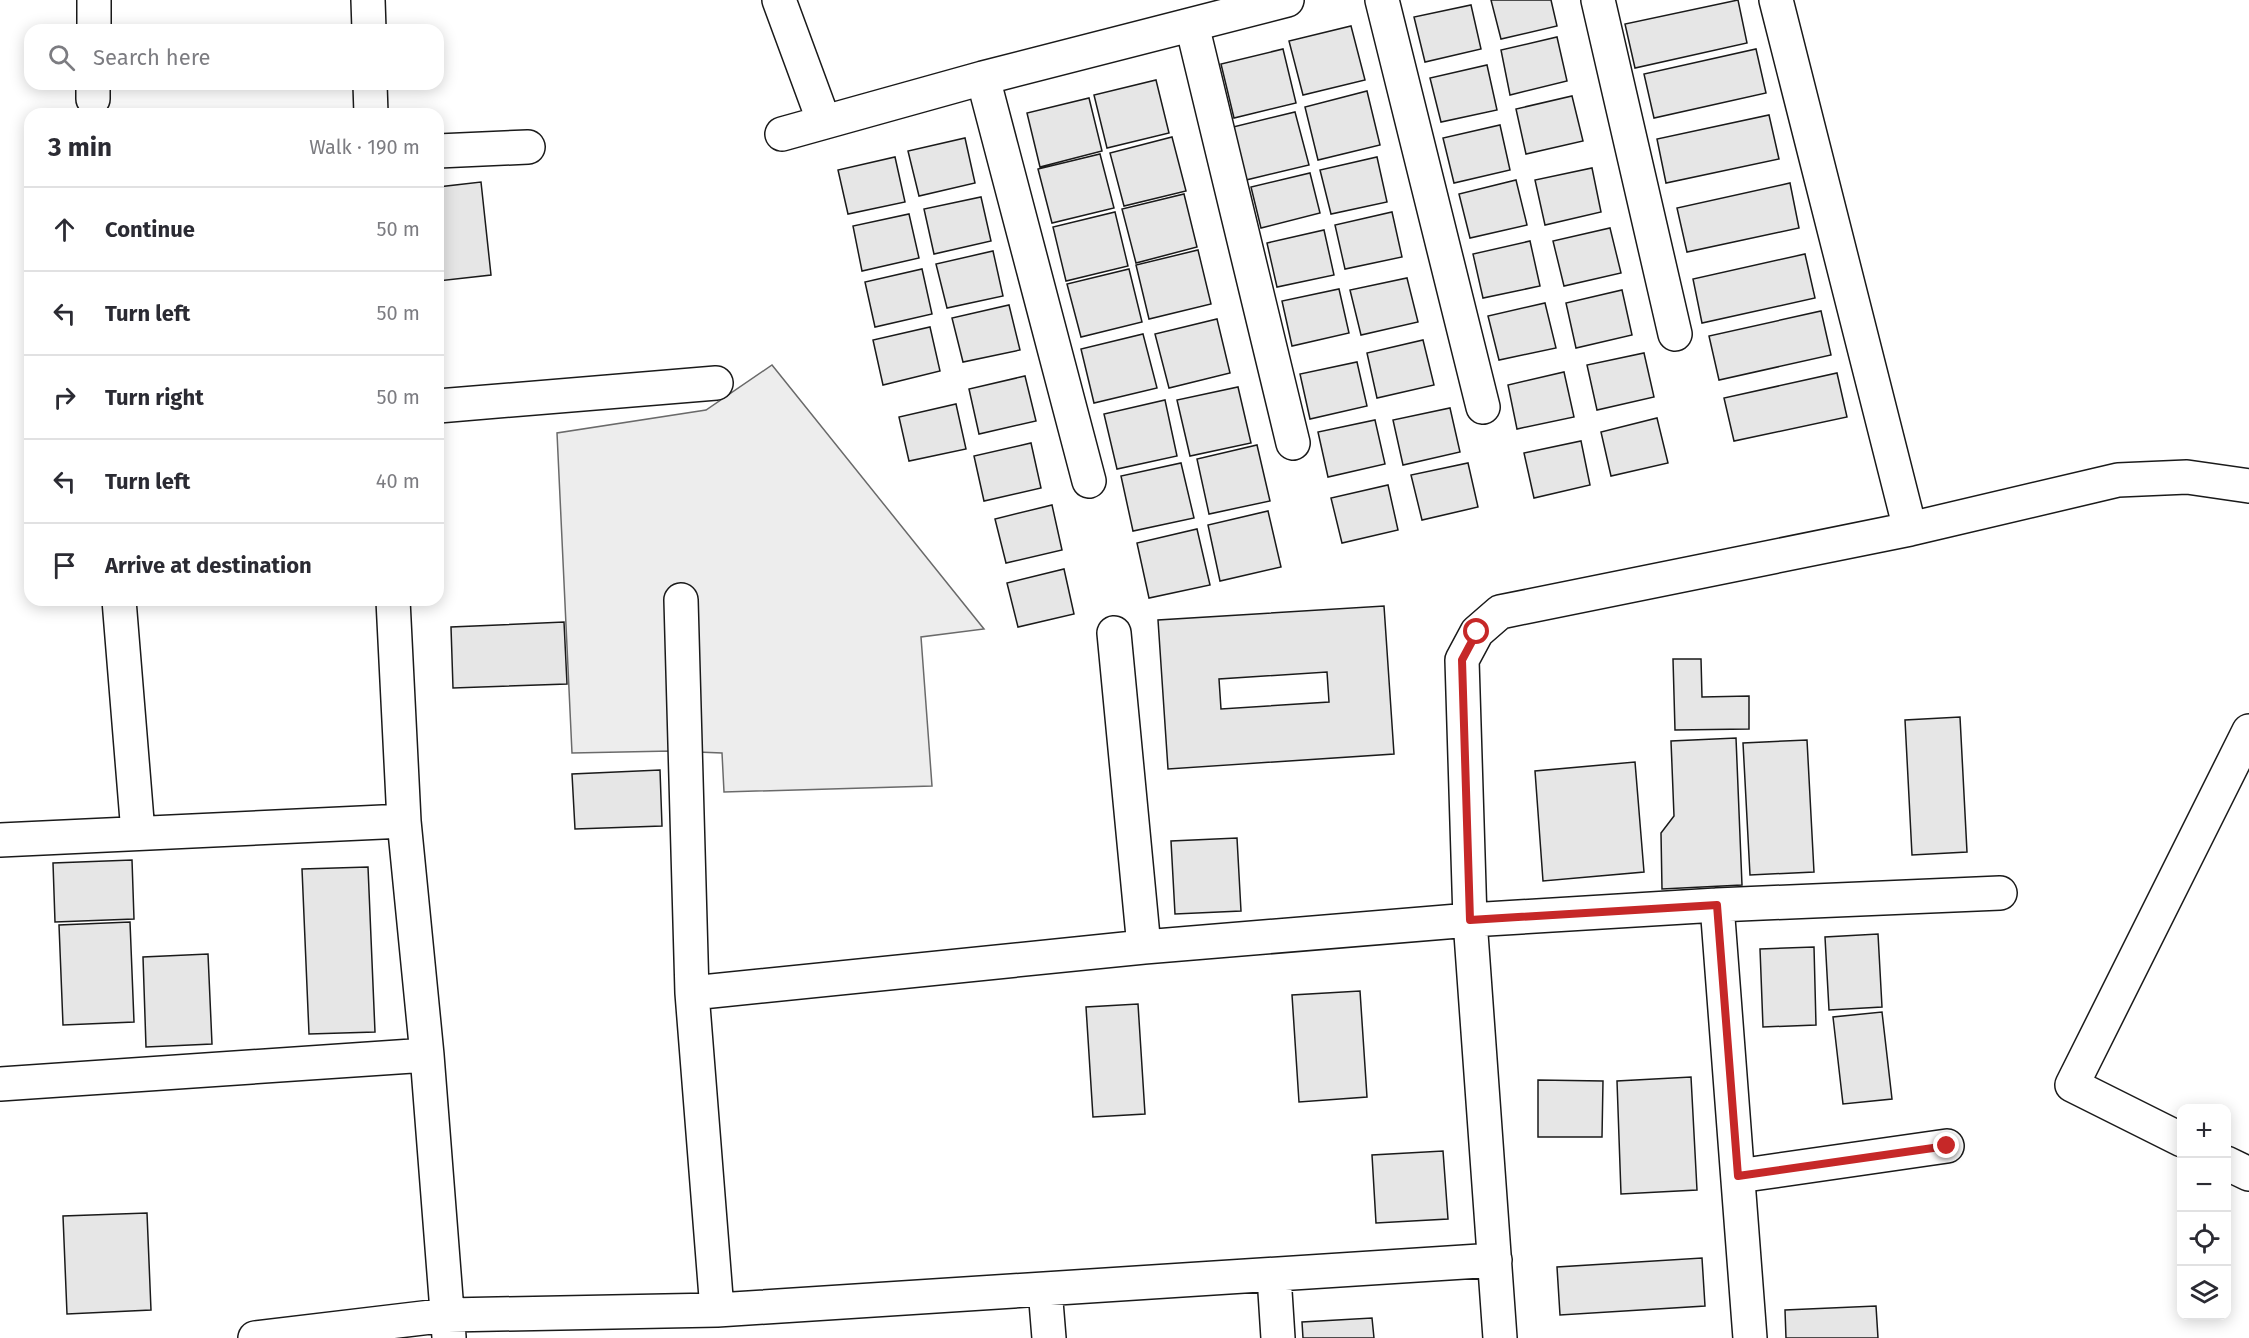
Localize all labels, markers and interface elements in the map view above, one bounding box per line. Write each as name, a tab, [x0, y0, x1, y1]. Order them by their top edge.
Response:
search box	[24, 24, 444, 90]
icon: search	[45, 41, 78, 74]
text: Search here	[93, 44, 211, 71]
text: 3 min	[48, 132, 112, 163]
text: Walk · 190 m	[309, 135, 420, 159]
icon: ahead	[48, 213, 81, 246]
text: Continue	[105, 216, 195, 243]
text: 50 m	[376, 217, 420, 241]
icon: left	[48, 297, 81, 330]
text: Turn left	[105, 300, 190, 327]
text: 50 m	[376, 301, 420, 325]
icon: right	[48, 381, 81, 414]
text: Turn right	[105, 384, 204, 411]
text: 50 m	[376, 385, 420, 409]
icon: left	[48, 465, 81, 498]
text: Turn left	[105, 468, 190, 495]
text: 40 m	[376, 469, 420, 493]
icon: arrive	[48, 549, 81, 582]
text: Arrive at destination	[105, 552, 312, 579]
route start	[1463, 618, 1489, 644]
map controls	[2177, 1104, 2231, 1320]
button: +	[2177, 1104, 2231, 1158]
route end	[1933, 1132, 1959, 1158]
button: −	[2177, 1158, 2231, 1212]
button: locate	[2177, 1212, 2231, 1266]
button: layers	[2177, 1266, 2231, 1320]

